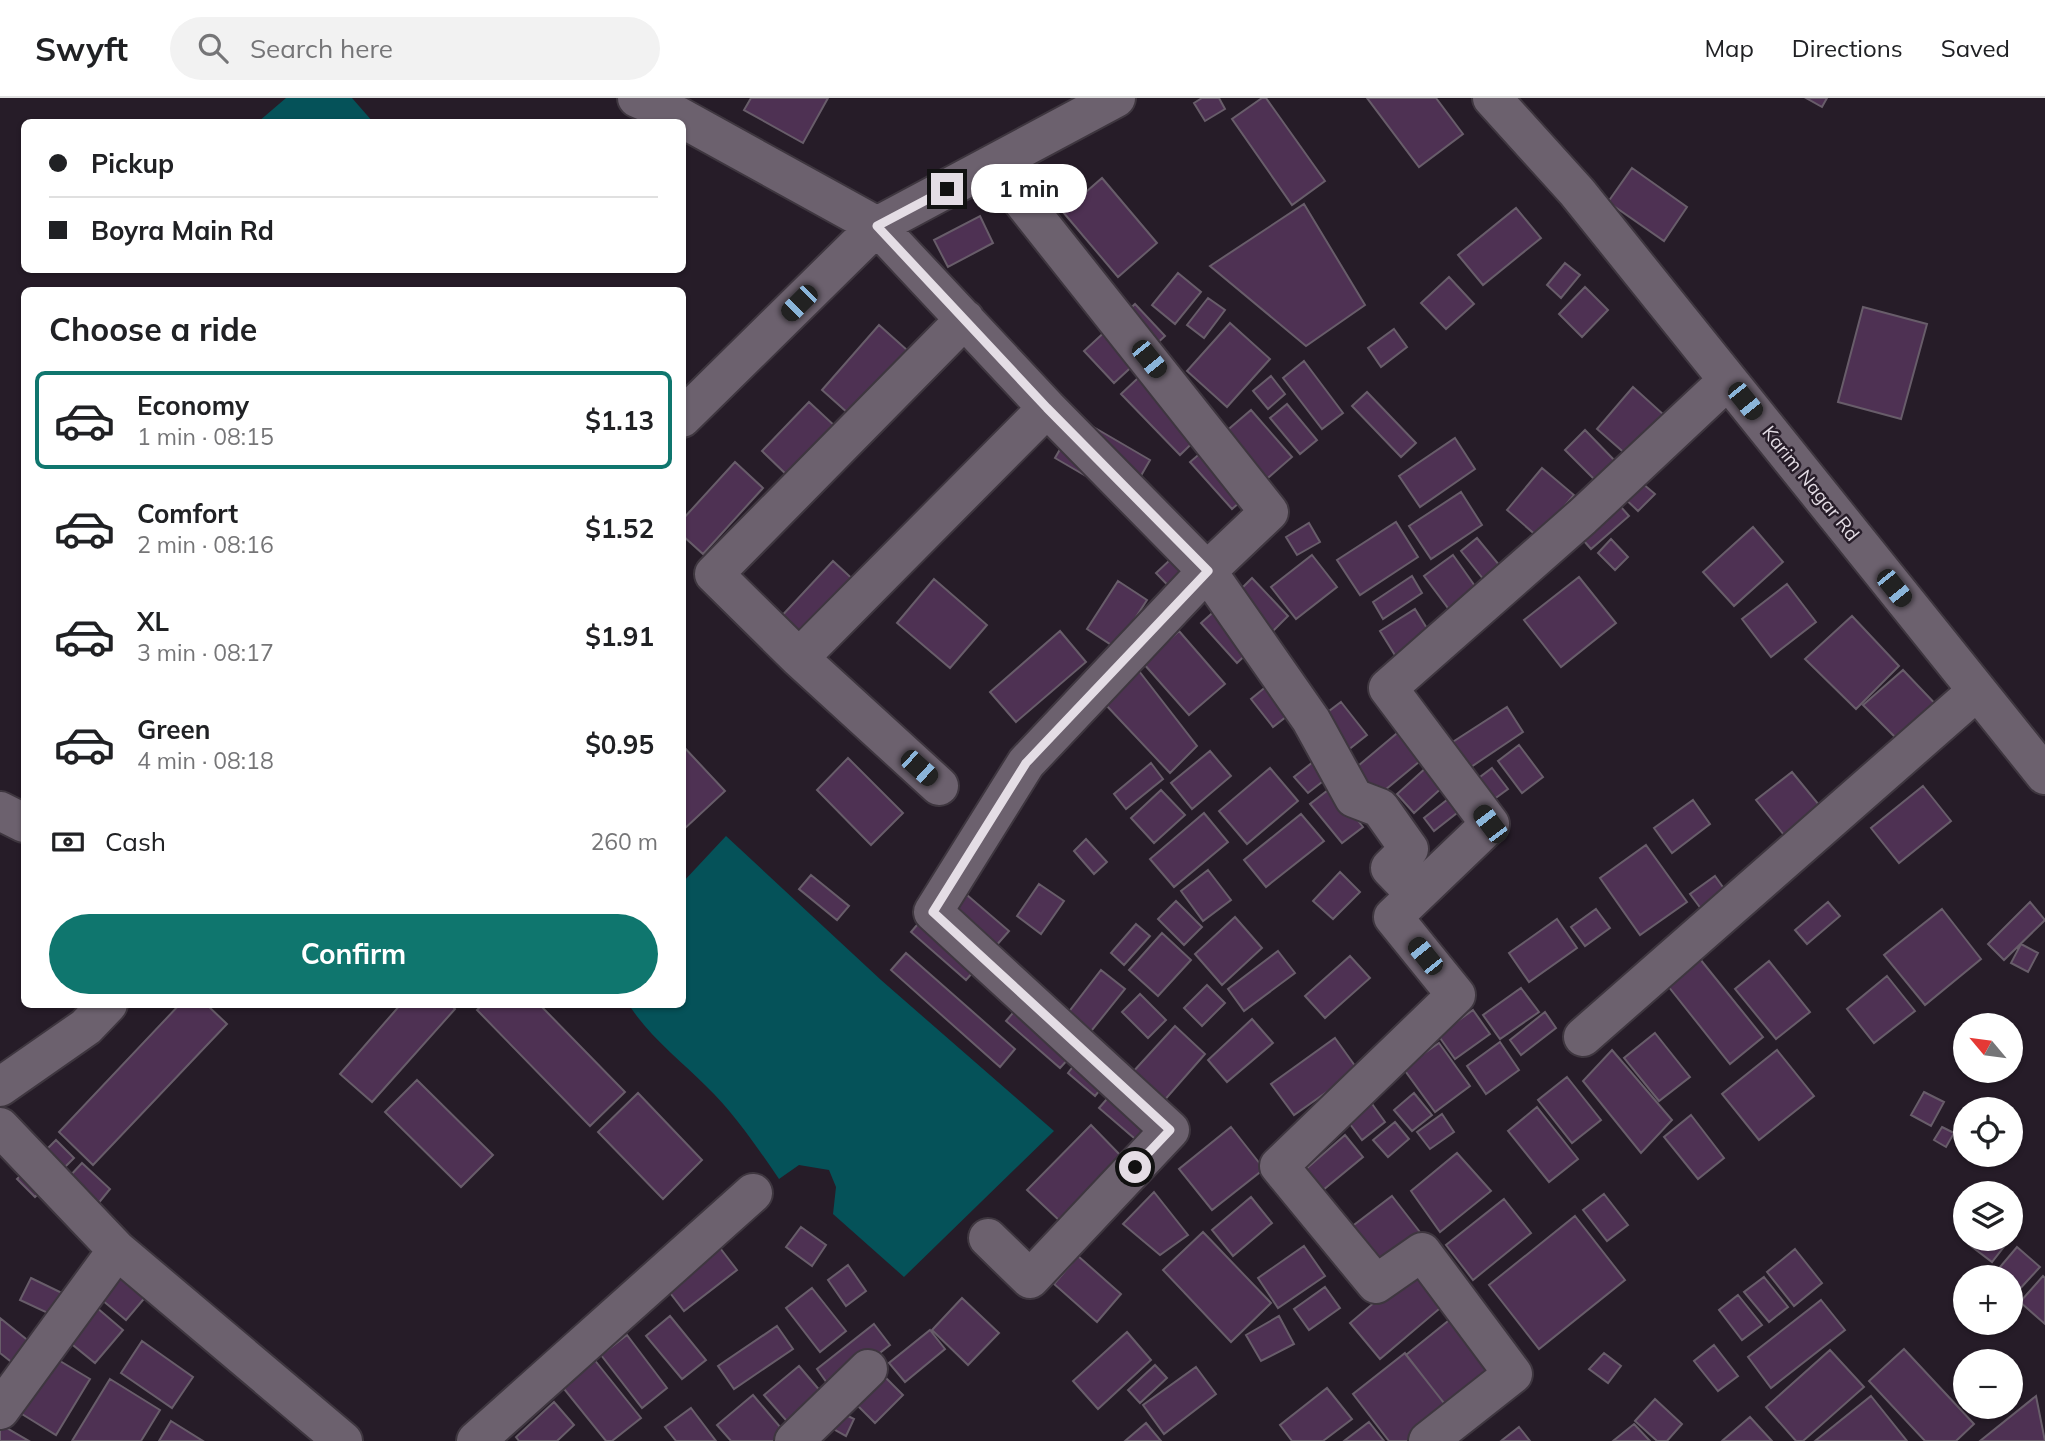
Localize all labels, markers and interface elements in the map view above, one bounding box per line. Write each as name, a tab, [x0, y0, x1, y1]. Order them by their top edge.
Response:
search box	[170, 17, 660, 80]
text: Swyft	[35, 28, 128, 69]
icon: search	[194, 29, 232, 67]
text: Search here	[250, 32, 393, 65]
text: Map	[1704, 33, 1754, 63]
text: Directions	[1792, 33, 1903, 63]
text: Saved	[1941, 33, 2010, 63]
text: Pickup	[91, 147, 174, 180]
callout: 1 min	[972, 164, 1087, 214]
route end	[931, 173, 963, 205]
text: 1 min	[999, 174, 1059, 203]
text: Boyra Main Rd	[91, 214, 274, 247]
car	[777, 281, 822, 325]
text: Choose a ride	[49, 309, 257, 349]
car	[1128, 336, 1171, 382]
car	[1724, 378, 1767, 424]
icon: car	[53, 389, 116, 452]
text: Economy	[137, 389, 249, 422]
text: $1.13	[585, 404, 654, 437]
street label: Karim Nagar Rd	[1757, 421, 1865, 545]
text: 1 min · 08:15	[137, 422, 274, 451]
icon: car	[53, 497, 116, 560]
text: Comfort	[137, 497, 238, 530]
text: $1.52	[585, 512, 654, 545]
text: 2 min · 08:16	[137, 530, 274, 559]
car	[1873, 565, 1916, 611]
icon: car	[53, 605, 116, 668]
text: XL	[137, 605, 169, 638]
text: $1.91	[585, 620, 654, 653]
text: 3 min · 08:17	[137, 638, 274, 667]
icon: car	[53, 713, 116, 776]
text: Green	[137, 713, 210, 746]
text: $0.95	[585, 728, 654, 761]
text: 4 min · 08:18	[137, 746, 274, 775]
car	[897, 746, 942, 790]
car	[1469, 801, 1512, 847]
icon: cash	[49, 823, 87, 861]
text: Cash	[105, 825, 166, 858]
text: 260 m	[590, 827, 658, 856]
button: Confirm	[49, 914, 658, 994]
car	[1404, 933, 1447, 979]
north arrow	[1953, 1013, 2023, 1083]
map controls	[1953, 1013, 2023, 1419]
button: locate	[1953, 1097, 2023, 1167]
route start	[1119, 1151, 1151, 1183]
button: layers	[1953, 1181, 2023, 1251]
button: +	[1953, 1265, 2023, 1335]
button: −	[1953, 1349, 2023, 1419]

